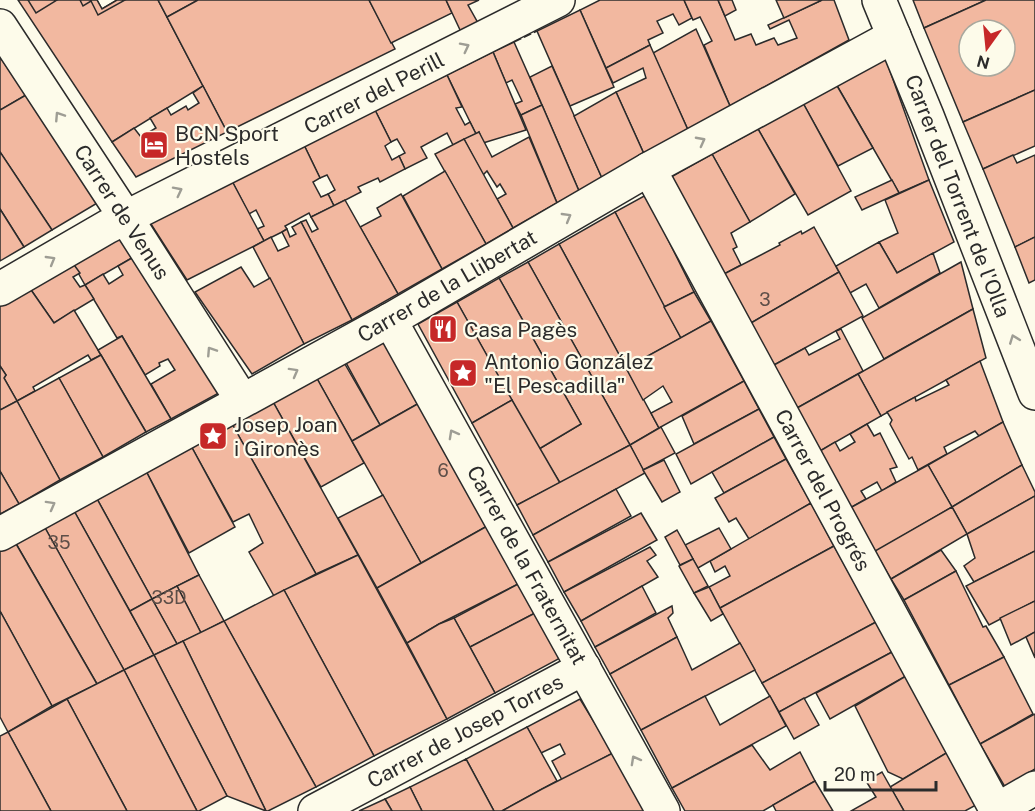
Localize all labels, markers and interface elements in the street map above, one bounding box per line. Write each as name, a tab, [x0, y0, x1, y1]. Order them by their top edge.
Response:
north arrow	[957, 18, 1017, 78]
one-way arrow	[459, 42, 470, 54]
street label: Carrer del Perill	[300, 47, 448, 139]
text: N	[975, 51, 992, 73]
street label: Carrer del Torrent de l'Olla	[900, 71, 1016, 321]
one-way arrow	[56, 112, 67, 123]
place label: BCN Sport Hostels	[175, 121, 279, 170]
hotel icon: BCN Sport Hostels	[138, 129, 170, 161]
one-way arrow	[695, 137, 705, 148]
street label: Carrer de Venus	[69, 140, 175, 284]
one-way arrow	[172, 187, 183, 199]
one-way arrow	[561, 212, 571, 224]
street label: Carrer de la Llibertat	[353, 224, 541, 348]
one-way arrow	[45, 255, 55, 267]
house number: 3	[759, 289, 771, 310]
restaurant icon: Casa Pagès	[427, 313, 459, 345]
place label: Casa Pagès	[464, 317, 577, 342]
one-way arrow	[1009, 334, 1021, 345]
one-way arrow	[207, 346, 218, 357]
place label: Antonio González "El Pescadilla"	[484, 349, 653, 398]
place icon: Antonio González "El Pescadilla"	[447, 357, 479, 389]
one-way arrow	[287, 368, 298, 379]
street label: Carrer del Progrés	[770, 405, 876, 575]
place label: Josep Joan i Gironès	[234, 412, 338, 461]
place icon: Josep Joan i Gironès	[197, 420, 229, 452]
one-way arrow	[449, 430, 460, 440]
house number: 6	[437, 460, 449, 481]
street label: Carrer de la Fraternitat	[462, 461, 592, 669]
one-way arrow	[45, 501, 55, 512]
house number: 35	[48, 532, 70, 553]
house number: 33D	[151, 587, 187, 608]
street label: Carrer de Josep Torres	[363, 669, 567, 793]
scale bar	[825, 754, 936, 792]
one-way arrow	[631, 755, 642, 766]
text: 20 m	[834, 764, 876, 785]

